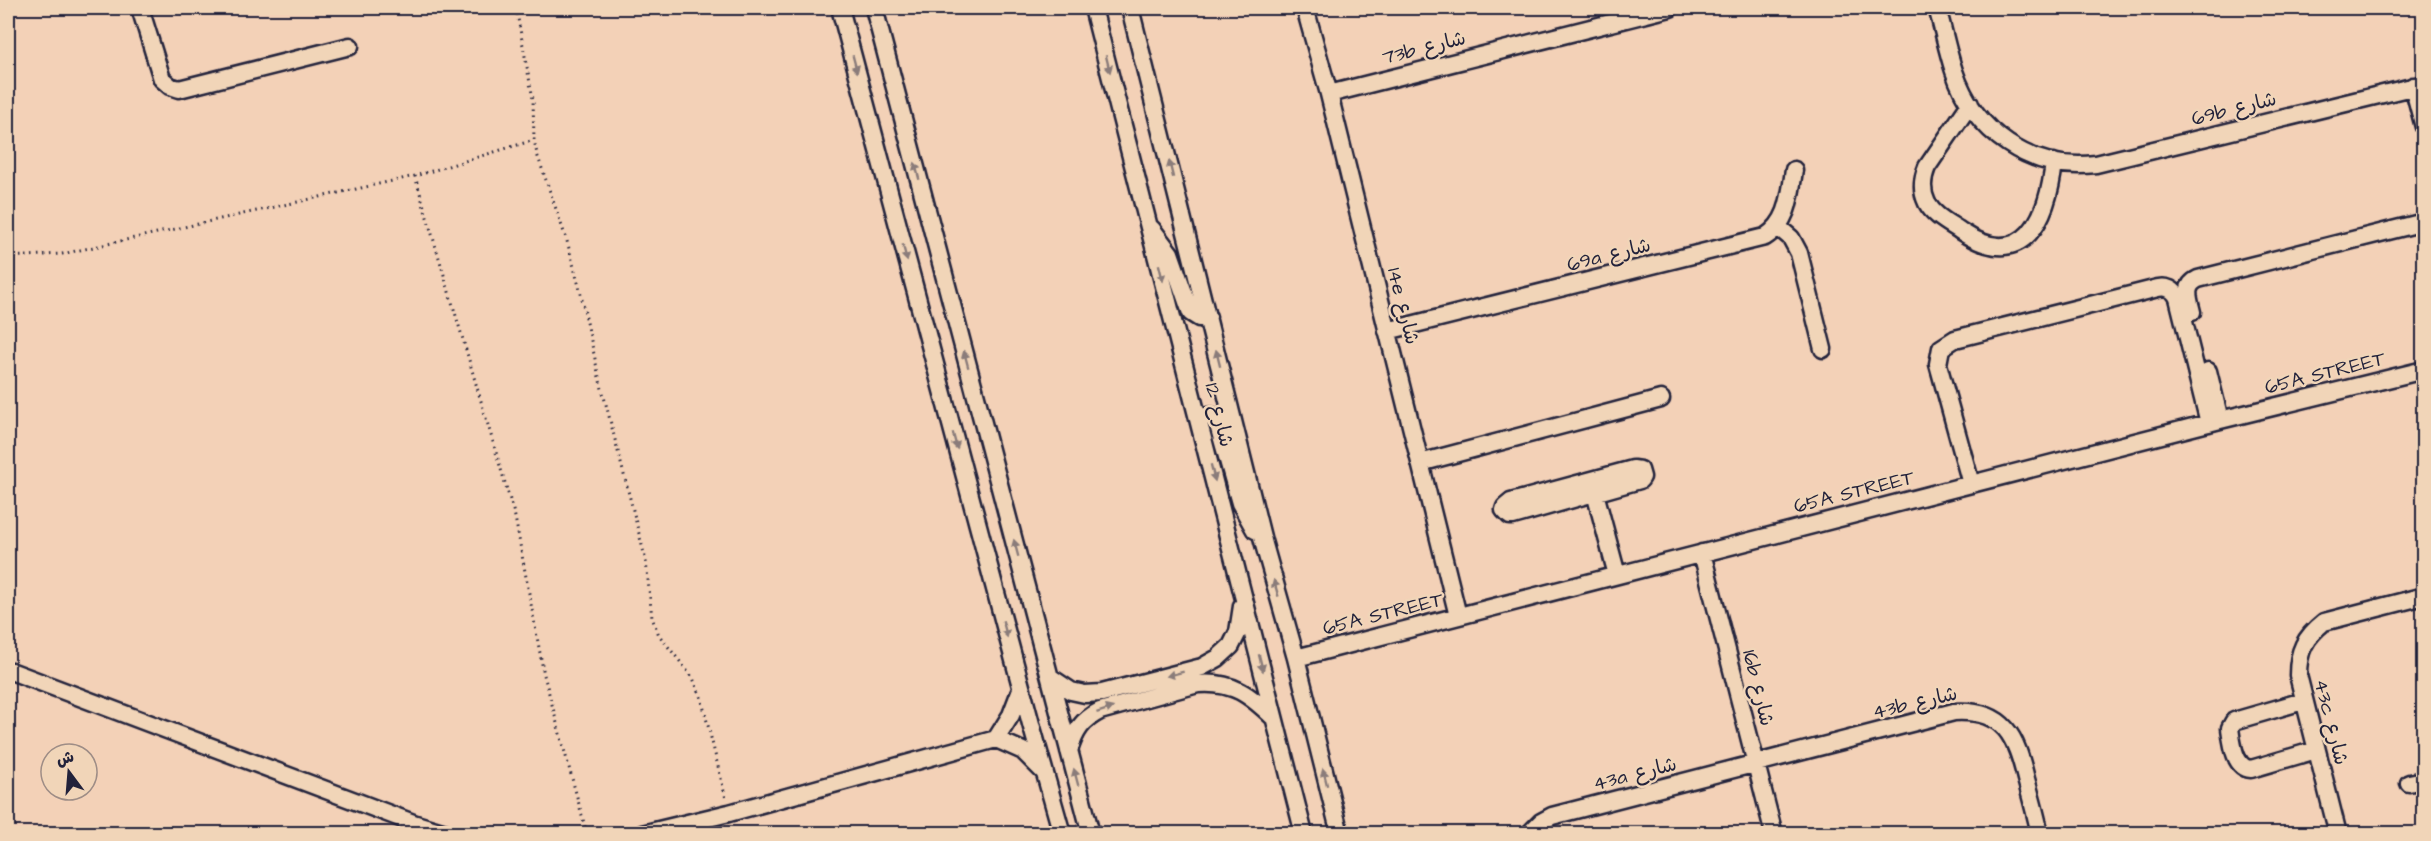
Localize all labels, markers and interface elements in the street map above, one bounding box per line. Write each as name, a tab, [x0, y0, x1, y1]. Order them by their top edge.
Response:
street label: 73b شارع	[1379, 24, 1469, 72]
one-way arrow	[851, 55, 861, 73]
one-way arrow	[1103, 55, 1113, 73]
street label: 69b شارع	[2189, 85, 2279, 133]
one-way arrow	[1165, 160, 1175, 178]
one-way arrow	[911, 161, 921, 180]
street label: 69a شارع	[1564, 231, 1654, 279]
one-way arrow	[901, 243, 911, 262]
one-way arrow	[1157, 264, 1167, 283]
street label: 14e شارع	[1380, 265, 1426, 347]
street label: 65A STREET	[2262, 344, 2389, 401]
one-way arrow	[1213, 349, 1223, 367]
one-way arrow	[961, 350, 971, 368]
street label: شارع 12	[1198, 380, 1240, 450]
one-way arrow	[951, 432, 961, 450]
street label: 65A STREET	[1791, 463, 1918, 520]
one-way arrow	[1208, 464, 1218, 483]
one-way arrow	[1011, 539, 1020, 557]
one-way arrow	[1271, 579, 1280, 597]
street label: 65A STREET	[1320, 585, 1447, 642]
one-way arrow	[1001, 620, 1011, 639]
street label: 16b شارع	[1735, 647, 1781, 729]
one-way arrow	[1256, 653, 1266, 672]
one-way arrow	[1166, 670, 1184, 679]
street label: 43c شارع	[2307, 676, 2355, 768]
street label: 43b شارع	[1870, 680, 1960, 726]
one-way arrow	[1097, 705, 1115, 714]
north arrow	[39, 742, 99, 802]
text: ش	[54, 746, 77, 772]
street label: 43a شارع	[1590, 750, 1680, 798]
one-way arrow	[1071, 768, 1080, 786]
one-way arrow	[1320, 768, 1330, 786]

